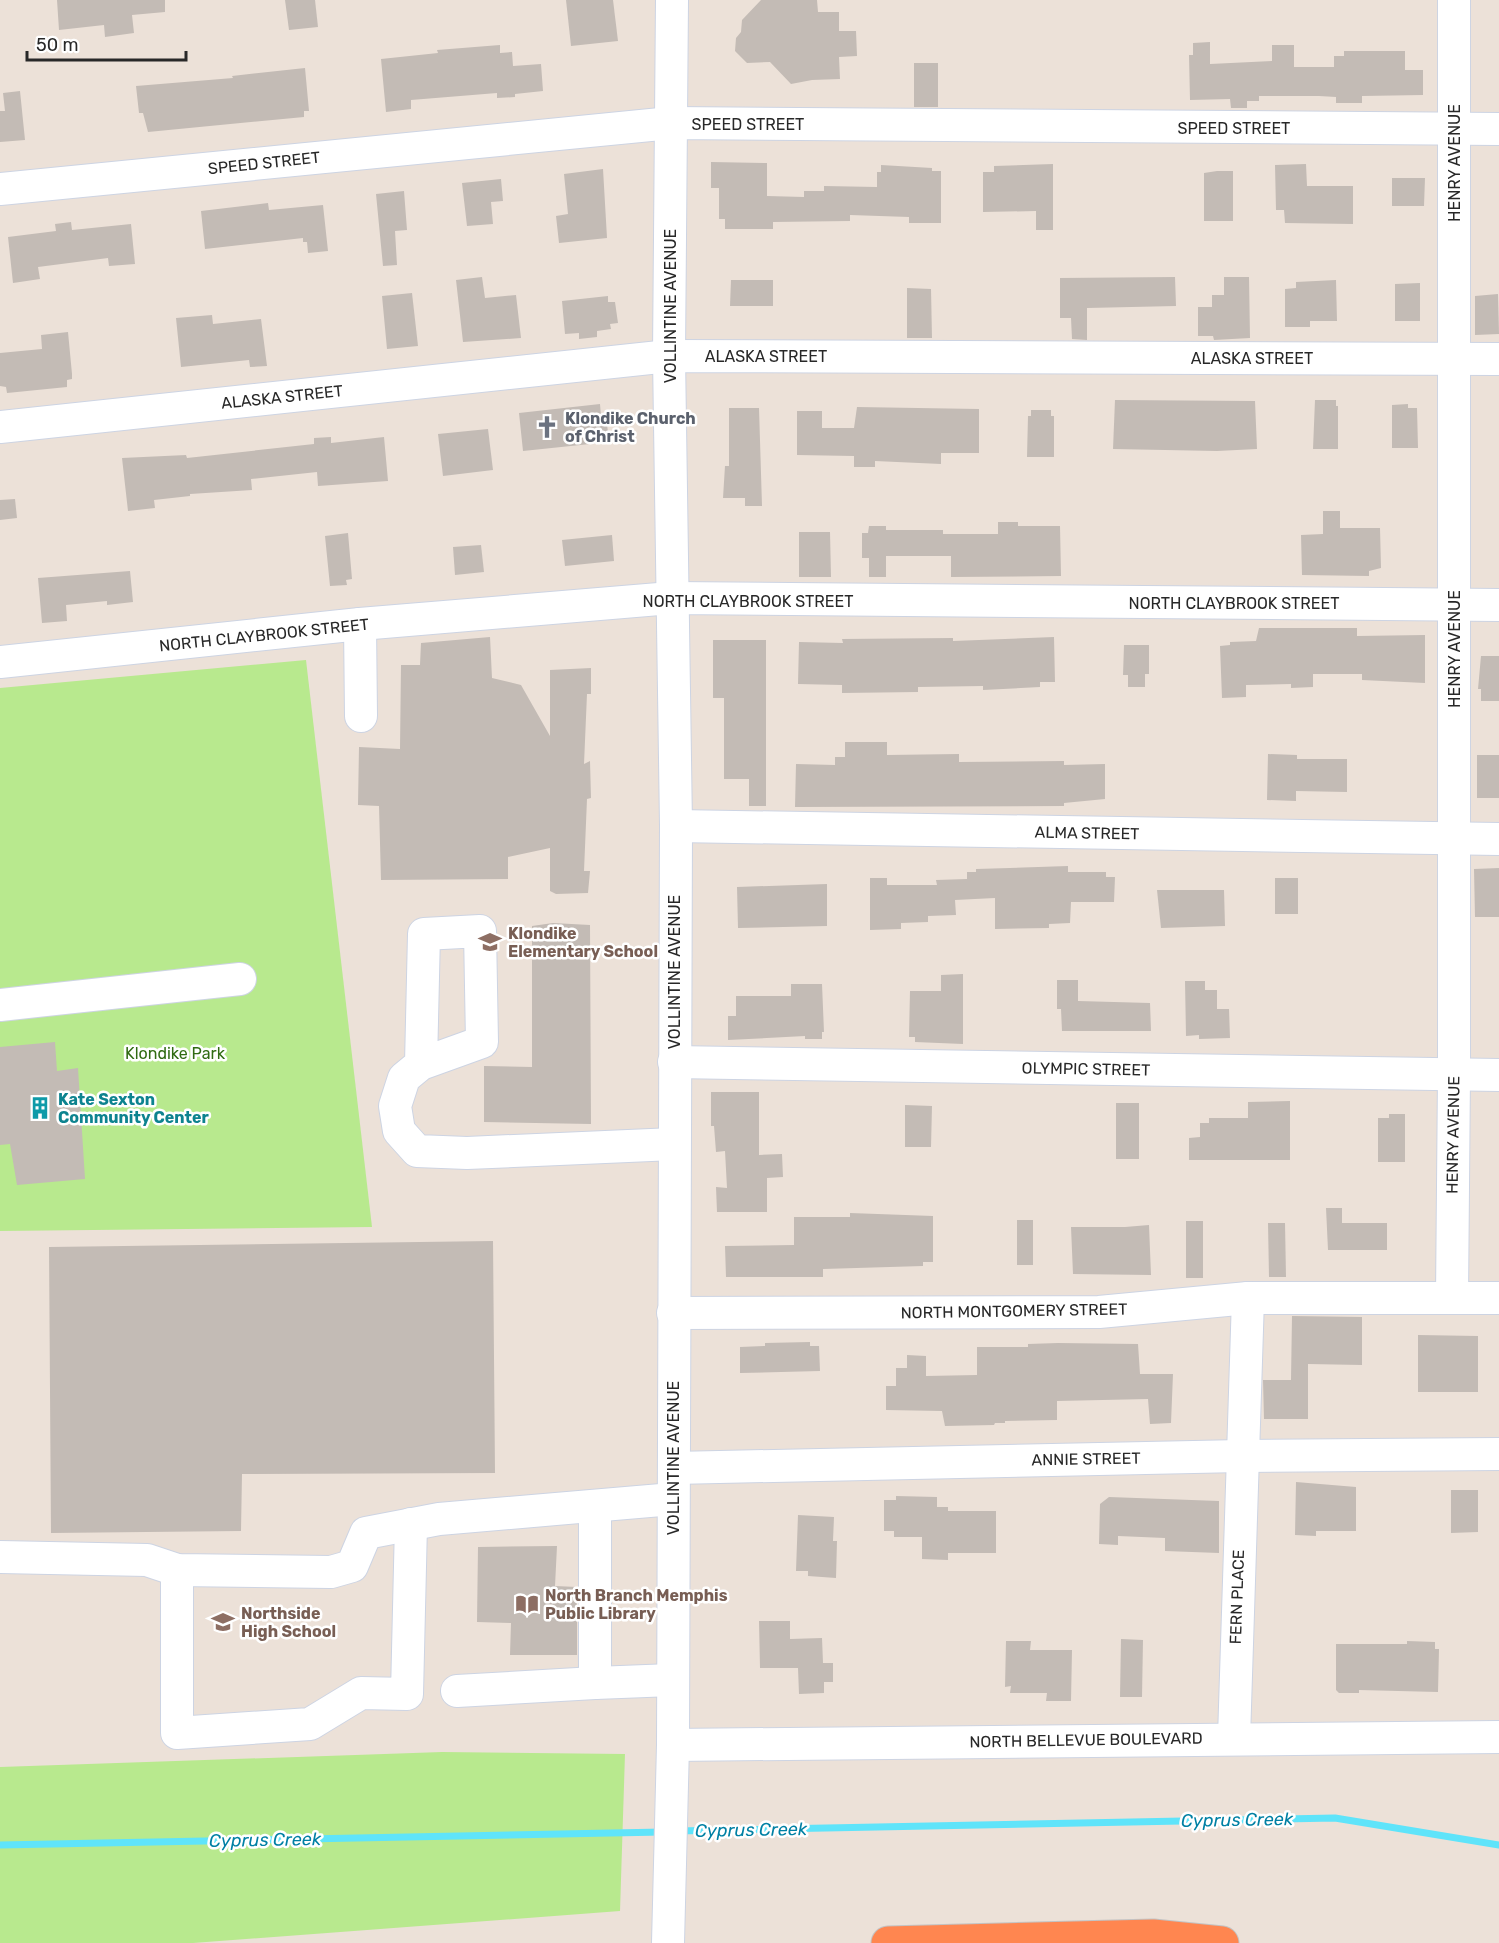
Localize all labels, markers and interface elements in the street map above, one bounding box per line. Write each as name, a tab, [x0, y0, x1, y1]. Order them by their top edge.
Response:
scale bar	[27, 24, 186, 62]
text: 50 m	[36, 34, 79, 56]
street label: HENRY AVENUE	[1445, 104, 1464, 222]
street label: SPEED STREET	[692, 115, 804, 134]
street label: SPEED STREET	[1178, 119, 1290, 138]
street label: SPEED STREET	[207, 148, 321, 178]
street label: VOLLINTINE AVENUE	[661, 229, 680, 383]
street label: ALASKA STREET	[705, 347, 827, 366]
street label: ALASKA STREET	[1191, 349, 1313, 368]
street label: ALASKA STREET	[220, 381, 344, 413]
place label: Klondike Church of Christ	[565, 409, 696, 446]
church icon: Klondike Church of Christ	[534, 414, 560, 440]
street label: HENRY AVENUE	[1445, 590, 1464, 708]
street label: NORTH CLAYBROOK STREET	[643, 592, 853, 611]
street label: NORTH CLAYBROOK STREET	[1129, 594, 1339, 613]
street label: NORTH CLAYBROOK STREET	[158, 615, 370, 655]
street label: ALMA STREET	[1034, 823, 1140, 843]
street label: VOLLINTINE AVENUE	[665, 895, 684, 1049]
place label: Klondike Elementary School	[508, 924, 658, 961]
school or university icon: Klondike Elementary School	[477, 929, 503, 955]
park label: Klondike Park	[125, 1044, 226, 1063]
street label: OLYMPIC STREET	[1022, 1058, 1150, 1080]
street label: HENRY AVENUE	[1442, 1076, 1464, 1194]
place label: Kate Sexton Community Center	[58, 1090, 209, 1127]
building icon: Kate Sexton Community Center	[27, 1095, 53, 1121]
street label: NORTH MONTGOMERY STREET	[900, 1300, 1128, 1322]
street label: VOLLINTINE AVENUE	[664, 1381, 683, 1535]
street label: ANNIE STREET	[1031, 1449, 1141, 1469]
street label: FERN PLACE	[1226, 1549, 1248, 1645]
place label: North Branch Memphis Public Library	[545, 1586, 728, 1623]
library icon: North Branch Memphis Public Library	[514, 1591, 540, 1617]
place label: Northside High School	[241, 1604, 336, 1641]
school or university icon: Northside High School	[210, 1609, 236, 1635]
street label: NORTH BELLEVUE BOULEVARD	[969, 1728, 1203, 1752]
water label: Cyprus Creek	[1181, 1808, 1294, 1832]
water label: Cyprus Creek	[695, 1818, 808, 1842]
water label: Cyprus Creek	[209, 1828, 322, 1852]

